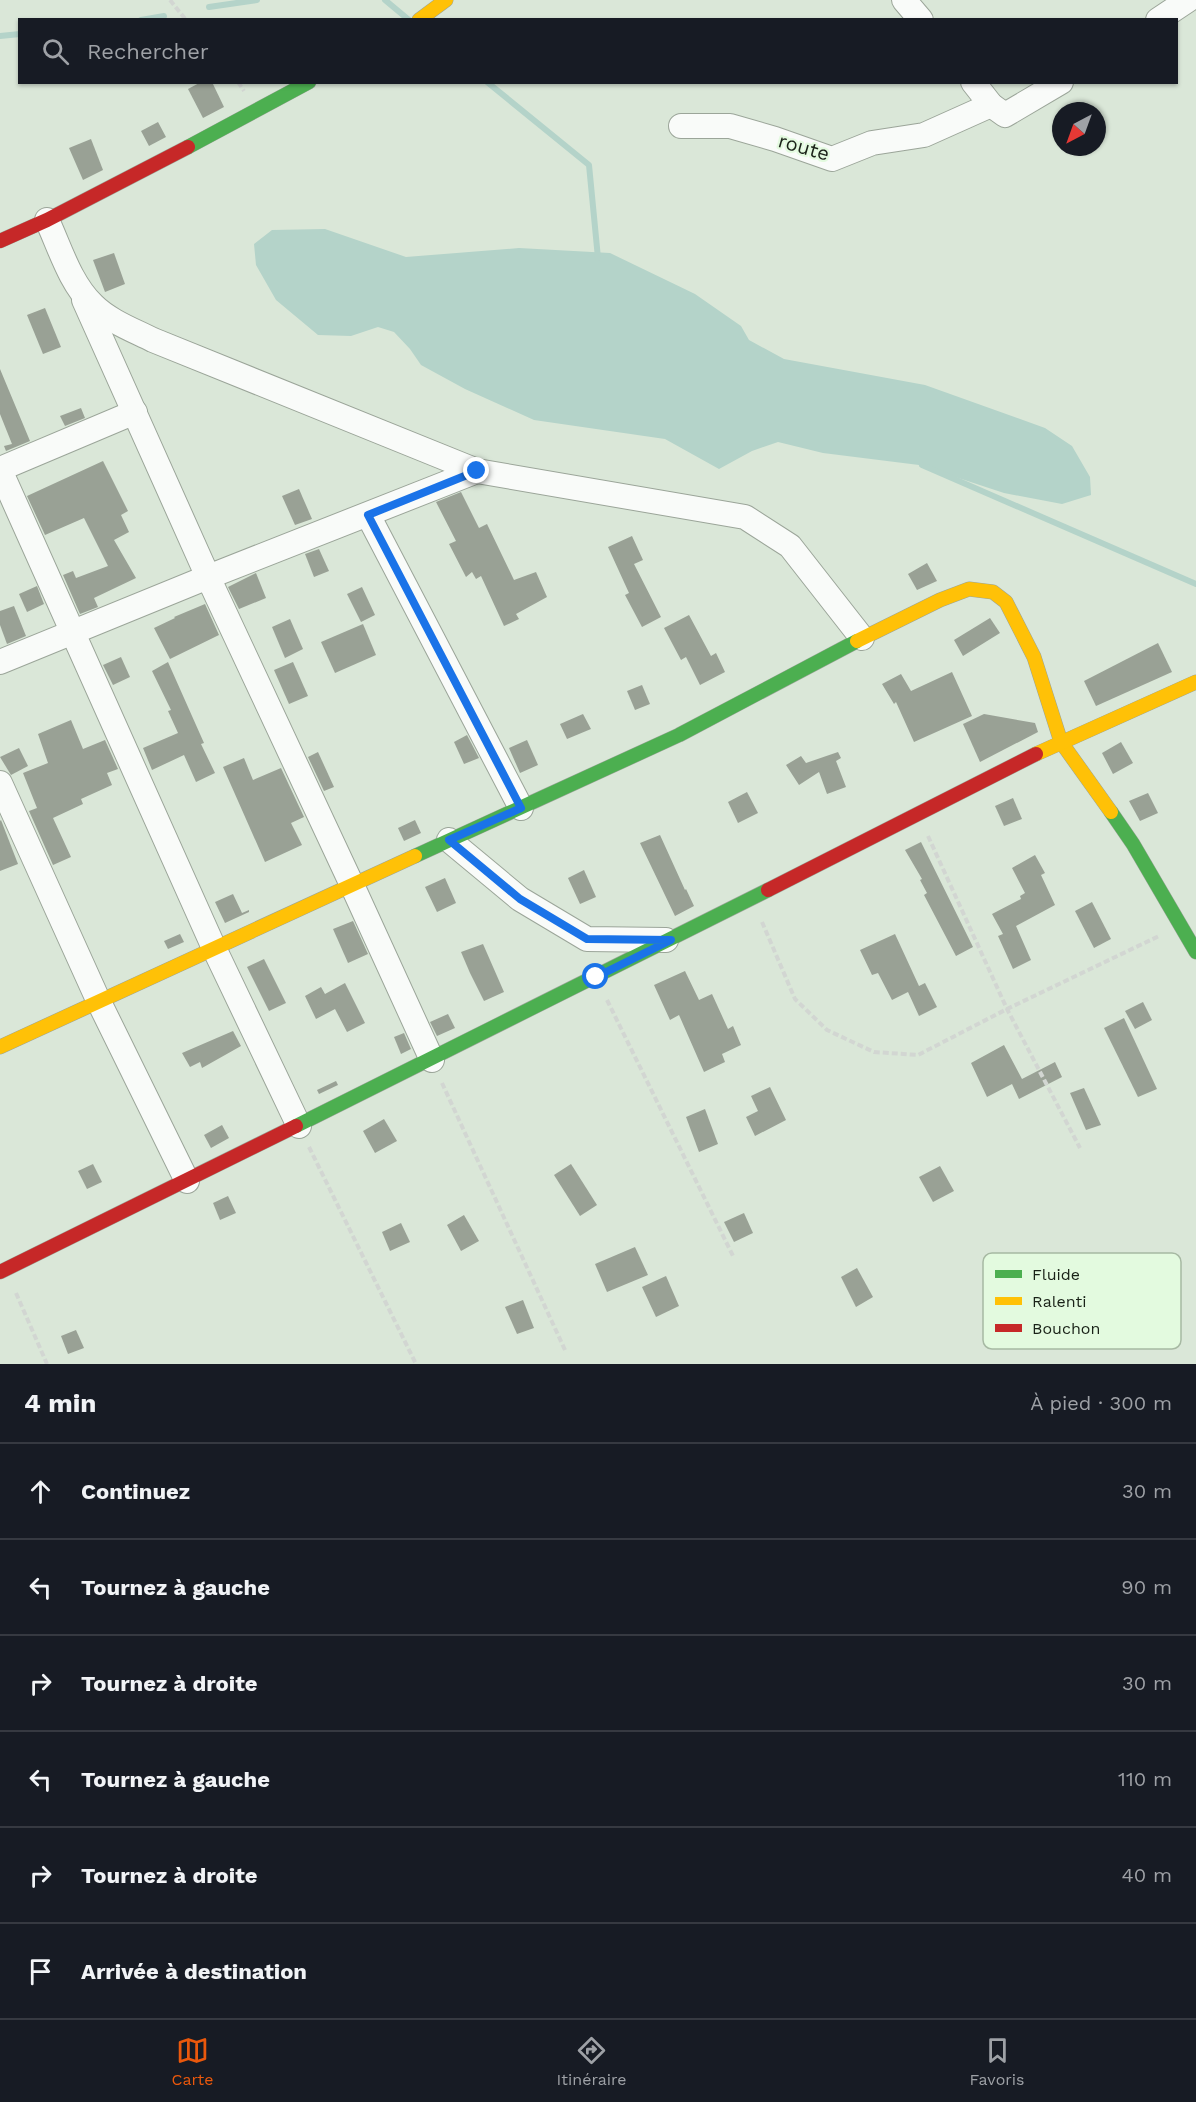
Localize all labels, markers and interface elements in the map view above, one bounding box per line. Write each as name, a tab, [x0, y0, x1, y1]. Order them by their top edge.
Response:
search box	[18, 18, 1178, 84]
icon: search	[39, 35, 72, 68]
text: Rechercher	[87, 39, 209, 64]
north arrow	[1052, 102, 1106, 156]
street label: route	[776, 128, 832, 166]
route end	[463, 457, 489, 483]
route start	[582, 963, 608, 989]
legend	[983, 1253, 1181, 1349]
text: Fluide	[1032, 1265, 1080, 1284]
text: Ralenti	[1032, 1292, 1087, 1311]
text: Bouchon	[1032, 1319, 1100, 1338]
text: 4 min	[24, 1388, 96, 1418]
text: À pied · 300 m	[1030, 1391, 1172, 1415]
icon: ahead	[24, 1475, 57, 1508]
text: Continuez	[81, 1479, 190, 1504]
text: 30 m	[1122, 1479, 1172, 1503]
icon: left	[24, 1571, 57, 1604]
text: Tournez à gauche	[81, 1575, 270, 1600]
text: 90 m	[1121, 1575, 1172, 1599]
icon: right	[24, 1667, 57, 1700]
text: Tournez à droite	[81, 1671, 258, 1696]
text: 30 m	[1122, 1671, 1172, 1695]
icon: left	[24, 1763, 57, 1796]
text: Tournez à gauche	[81, 1767, 270, 1792]
text: 110 m	[1118, 1767, 1172, 1791]
icon: right	[24, 1859, 57, 1892]
text: Tournez à droite	[81, 1863, 258, 1888]
text: 40 m	[1121, 1863, 1172, 1887]
icon: arrive	[24, 1955, 57, 1988]
text: Arrivée à destination	[81, 1959, 307, 1984]
tab: Carte	[172, 2034, 214, 2089]
tab: Itinéraire	[557, 2034, 627, 2089]
tab: Favoris	[970, 2034, 1024, 2089]

